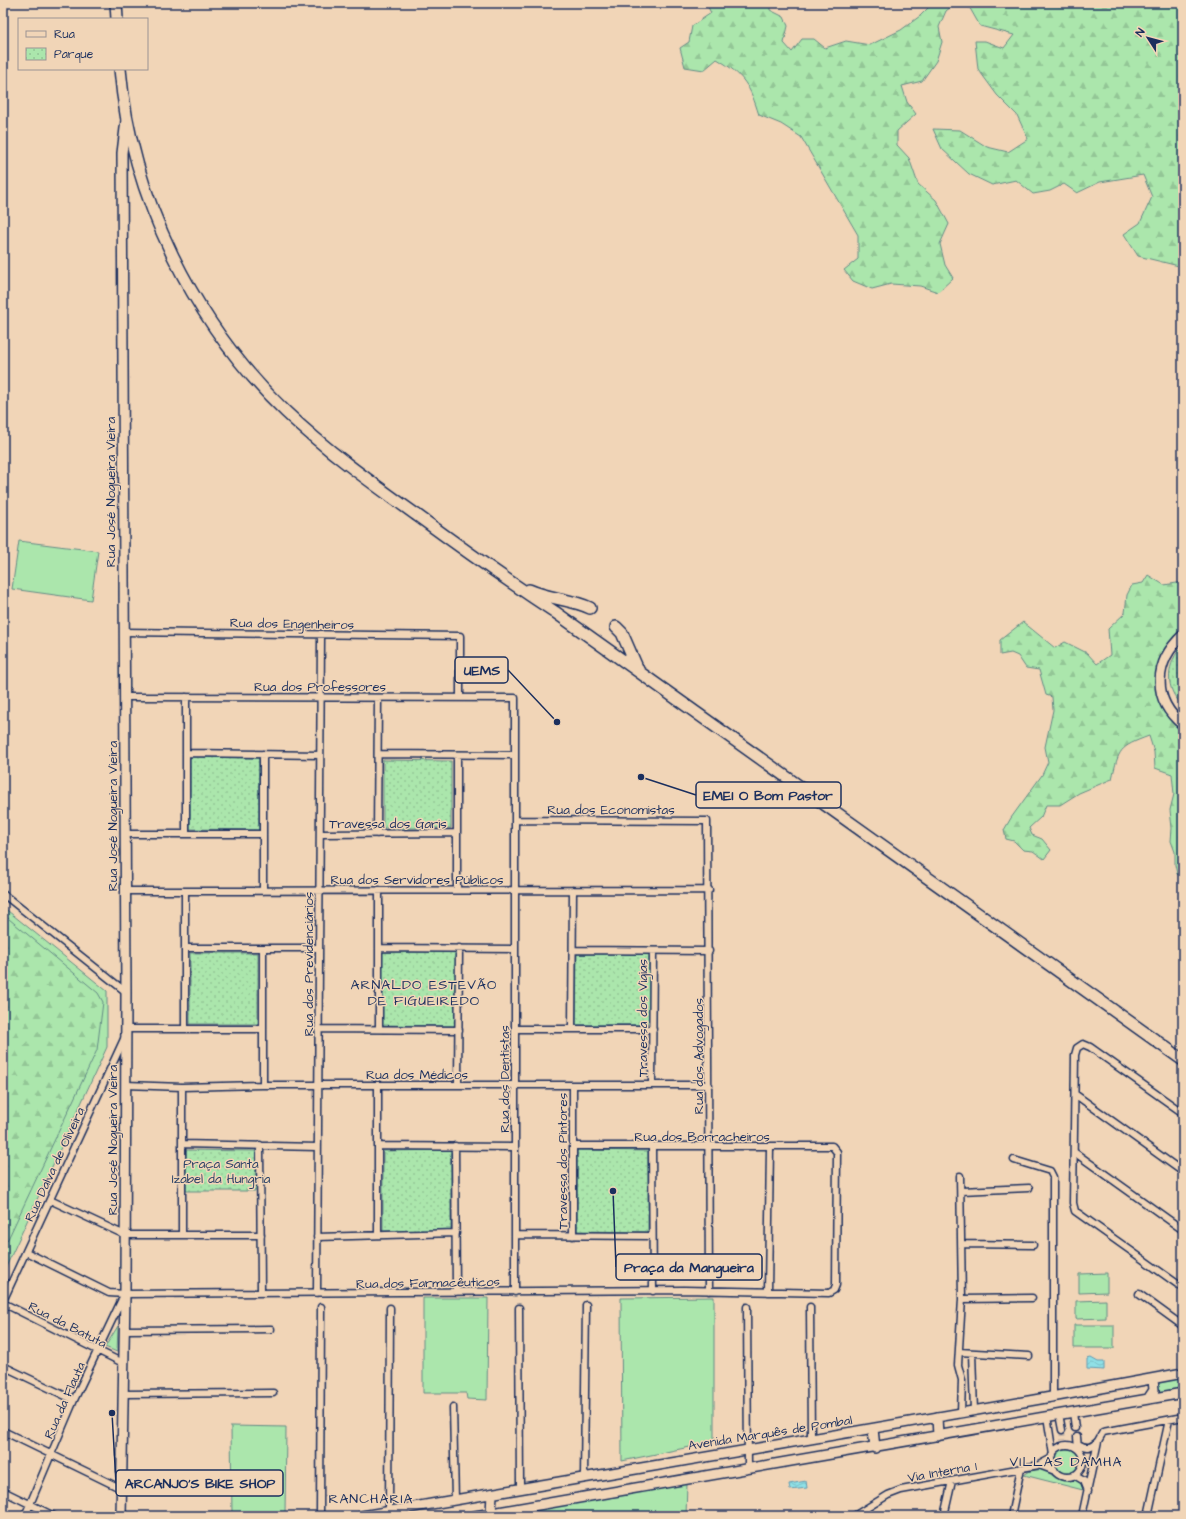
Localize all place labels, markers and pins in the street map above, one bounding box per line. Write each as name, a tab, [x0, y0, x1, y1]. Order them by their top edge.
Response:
callout: UEMS	[455, 657, 508, 683]
callout: EMEI O Bom Pastor	[696, 782, 841, 808]
callout: Praça da Mangueira	[616, 1254, 762, 1280]
callout: ARCANJO'S BIKE SHOP	[116, 1470, 283, 1496]

